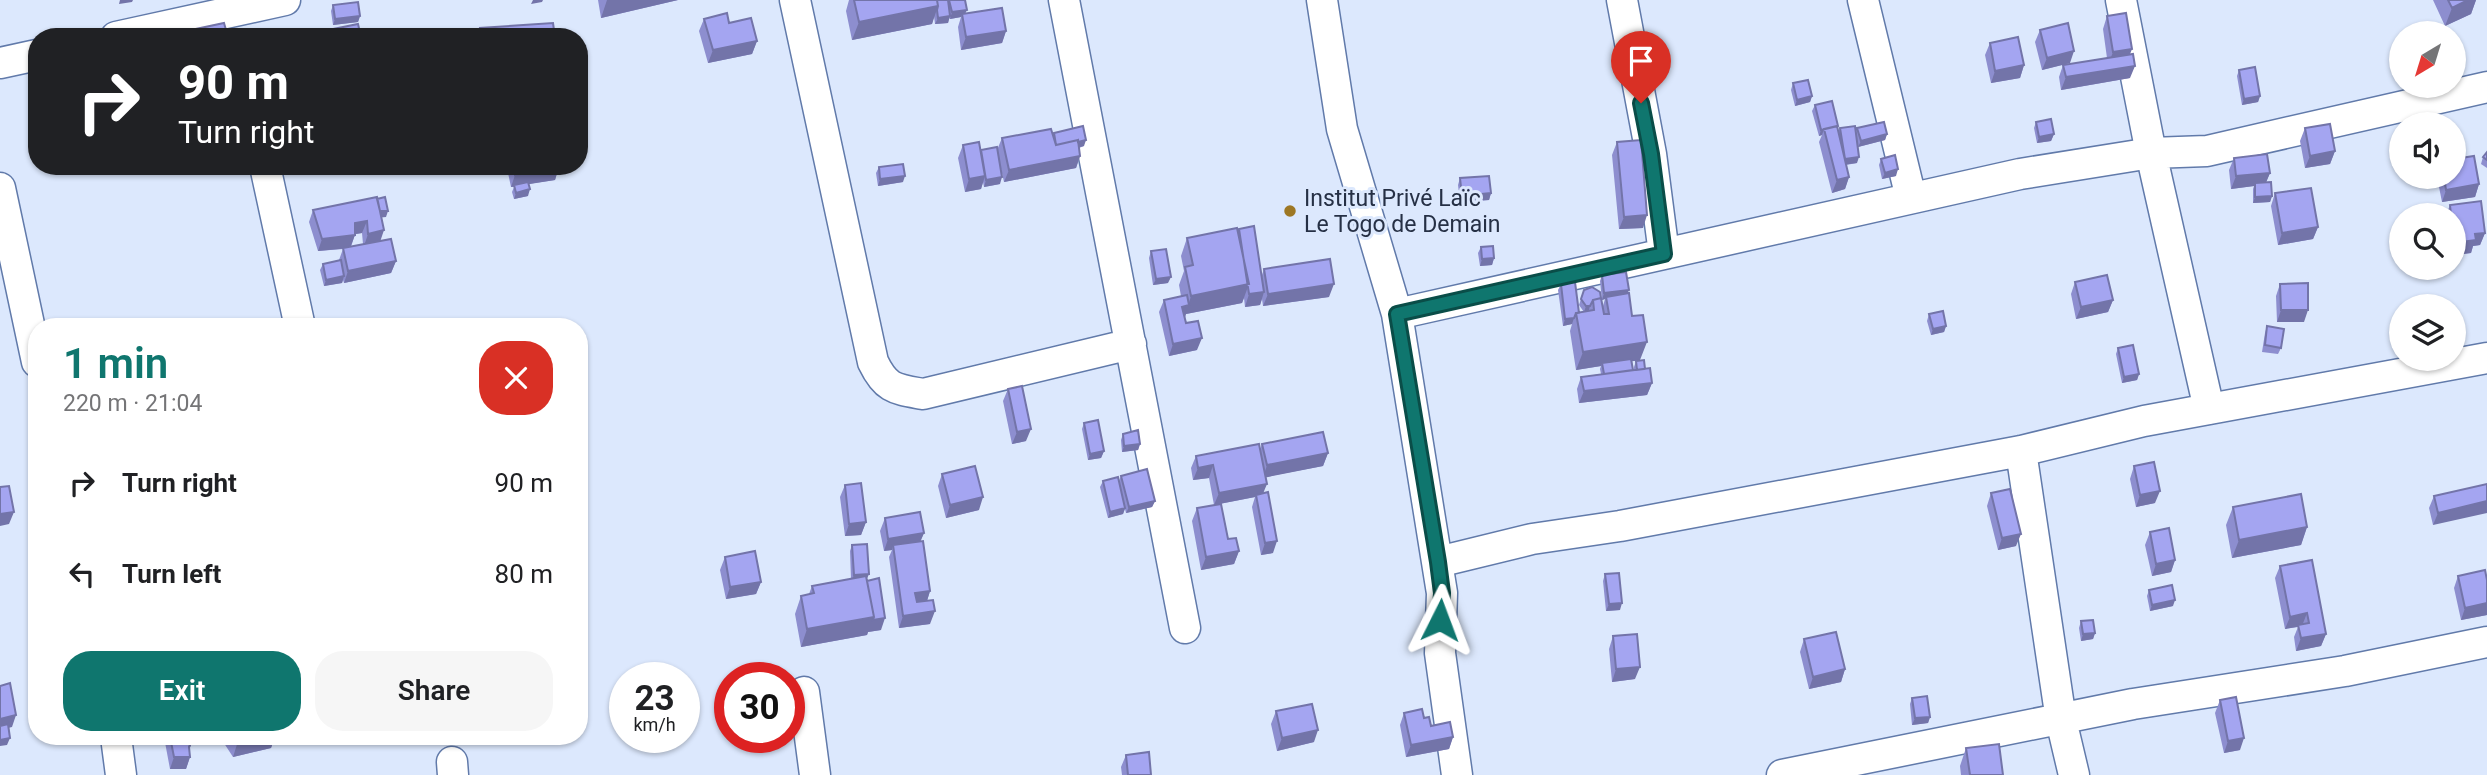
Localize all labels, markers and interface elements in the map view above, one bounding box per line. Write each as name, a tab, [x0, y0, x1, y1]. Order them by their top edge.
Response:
north arrow	[2389, 21, 2466, 98]
map controls	[2389, 21, 2466, 371]
pin	[1611, 31, 1671, 103]
icon: arrive	[1622, 42, 1660, 80]
text: 90 m	[178, 54, 289, 111]
icon: right	[63, 56, 154, 147]
button: sound	[2389, 112, 2466, 189]
text: Turn right	[178, 113, 314, 151]
place label: Institut Privé Laïc Le Togo de Demain	[1304, 185, 1500, 238]
marker: Institut Privé Laïc Le Togo de Demain	[1282, 203, 1298, 219]
button: search	[2389, 203, 2466, 280]
button: layers	[2389, 294, 2466, 371]
text: 1 min	[63, 339, 168, 388]
button: close	[479, 341, 553, 415]
text: 220 m · 21:04	[63, 390, 202, 417]
icon: right	[63, 464, 101, 502]
text: Turn right	[122, 468, 237, 498]
text: 90 m	[495, 468, 553, 498]
icon: left	[63, 555, 101, 593]
text: Turn left	[122, 559, 221, 589]
text: 80 m	[495, 559, 553, 589]
position arrow	[1403, 583, 1477, 657]
button: Exit	[63, 651, 301, 731]
button: Share	[315, 651, 553, 731]
speed limit sign: 30	[714, 662, 805, 753]
text: 23	[634, 678, 675, 719]
text: km/h	[633, 714, 676, 735]

